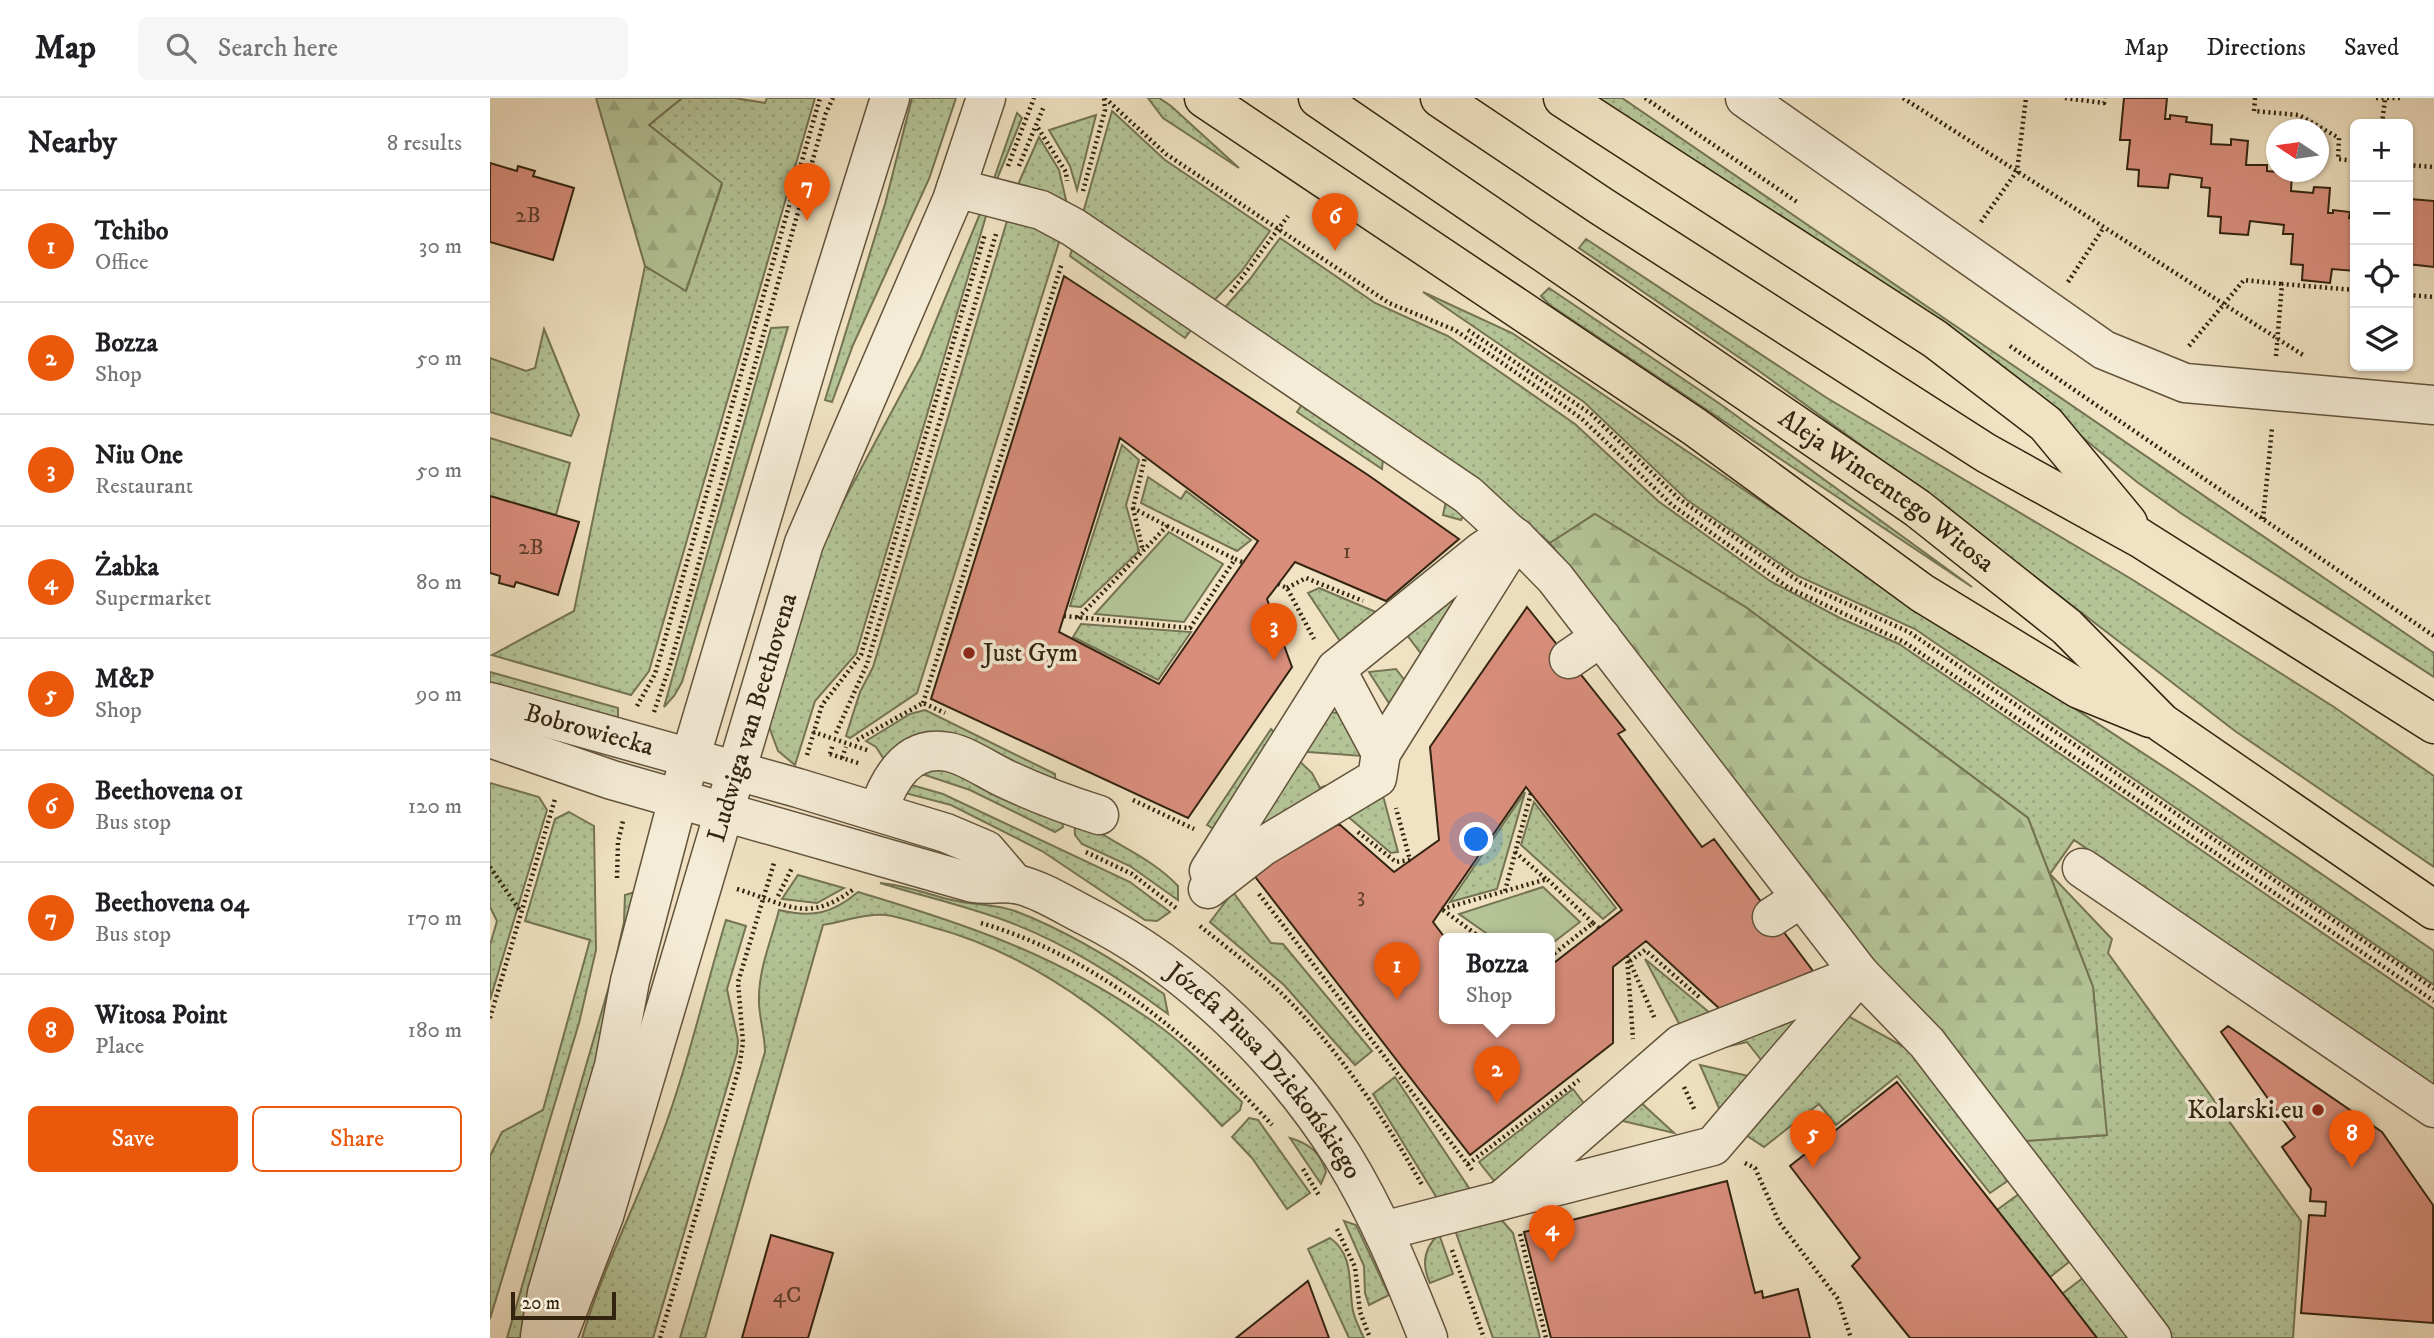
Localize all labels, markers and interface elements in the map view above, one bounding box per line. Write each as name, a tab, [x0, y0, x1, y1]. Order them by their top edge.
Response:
search box	[138, 17, 628, 80]
text: Map	[35, 28, 96, 69]
icon: search	[162, 29, 200, 67]
text: Search here	[218, 32, 338, 65]
text: Map	[2124, 33, 2169, 63]
text: Directions	[2207, 33, 2306, 63]
text: Saved	[2344, 33, 2399, 63]
north arrow	[2266, 119, 2329, 182]
map controls	[2350, 119, 2413, 371]
button: +	[2350, 119, 2413, 182]
text: Nearby	[28, 125, 117, 162]
text: 8 results	[387, 129, 462, 158]
pin: 7	[784, 163, 830, 221]
button: −	[2350, 182, 2413, 245]
pin: 6	[1312, 193, 1358, 251]
house number: 2B	[515, 201, 541, 230]
text: Tchibo	[95, 215, 168, 248]
text: 1	[47, 232, 55, 261]
text: 30 m	[419, 232, 462, 261]
button: locate	[2350, 245, 2413, 308]
text: Office	[95, 248, 149, 277]
button: layers	[2350, 308, 2413, 371]
text: Bozza	[95, 327, 158, 360]
text: 2	[45, 344, 57, 373]
text: 50 m	[416, 344, 462, 373]
text: Shop	[95, 360, 142, 389]
street label: Aleja Wincentego Witosa	[1772, 402, 2001, 580]
text: Niu One	[95, 439, 183, 472]
text: 3	[47, 456, 55, 485]
text: 50 m	[416, 456, 462, 485]
text: Restaurant	[95, 472, 193, 501]
house number: 2B	[518, 533, 544, 562]
house number: 1	[1343, 537, 1351, 566]
text: Żabka	[95, 551, 159, 584]
text: 4	[44, 568, 58, 597]
text: 80 m	[416, 568, 462, 597]
text: Supermarket	[95, 584, 211, 613]
street label: Ludwiga van Beethovena	[700, 589, 805, 846]
pin: 3	[1251, 603, 1297, 661]
place label: Just Gym	[981, 637, 1078, 670]
marker: Just Gym	[961, 645, 977, 661]
text: M&P	[95, 663, 154, 696]
text: 5	[45, 680, 57, 709]
text: 90 m	[416, 680, 462, 709]
text: Shop	[95, 696, 142, 725]
street label: Bobrowiecka	[521, 696, 658, 763]
text: Beethovena 01	[95, 775, 243, 808]
text: 6	[45, 792, 57, 821]
text: 120 m	[408, 792, 462, 821]
text: Bus stop	[95, 808, 171, 837]
your location	[1459, 822, 1493, 856]
house number: 3	[1357, 881, 1365, 910]
text: Beethovena 04	[95, 887, 249, 920]
text: 7	[45, 904, 57, 933]
text: 170 m	[407, 904, 462, 933]
text: Bus stop	[95, 920, 171, 949]
popup	[1439, 933, 1555, 1024]
pin: 1	[1374, 942, 1420, 1000]
text: Bozza	[1466, 948, 1528, 981]
street label: Józefa Piusa Dziekońskiego	[1159, 954, 1369, 1185]
text: Shop	[1466, 981, 1512, 1010]
text: Witosa Point	[95, 999, 227, 1032]
text: 8	[45, 1016, 57, 1045]
text: 180 m	[407, 1016, 462, 1045]
text: Place	[95, 1032, 144, 1061]
pin: 2	[1474, 1046, 1520, 1104]
place label: Kolarski.eu	[2187, 1094, 2304, 1127]
marker: Kolarski.eu	[2310, 1102, 2326, 1118]
button: Save	[28, 1106, 238, 1172]
button: Share	[252, 1106, 462, 1172]
pin: 5	[1790, 1110, 1836, 1168]
pin: 8	[2329, 1110, 2375, 1168]
pin: 4	[1529, 1205, 1575, 1263]
house number: 4C	[773, 1281, 801, 1310]
scale bar	[511, 1289, 616, 1321]
text: 20 m	[522, 1292, 560, 1315]

